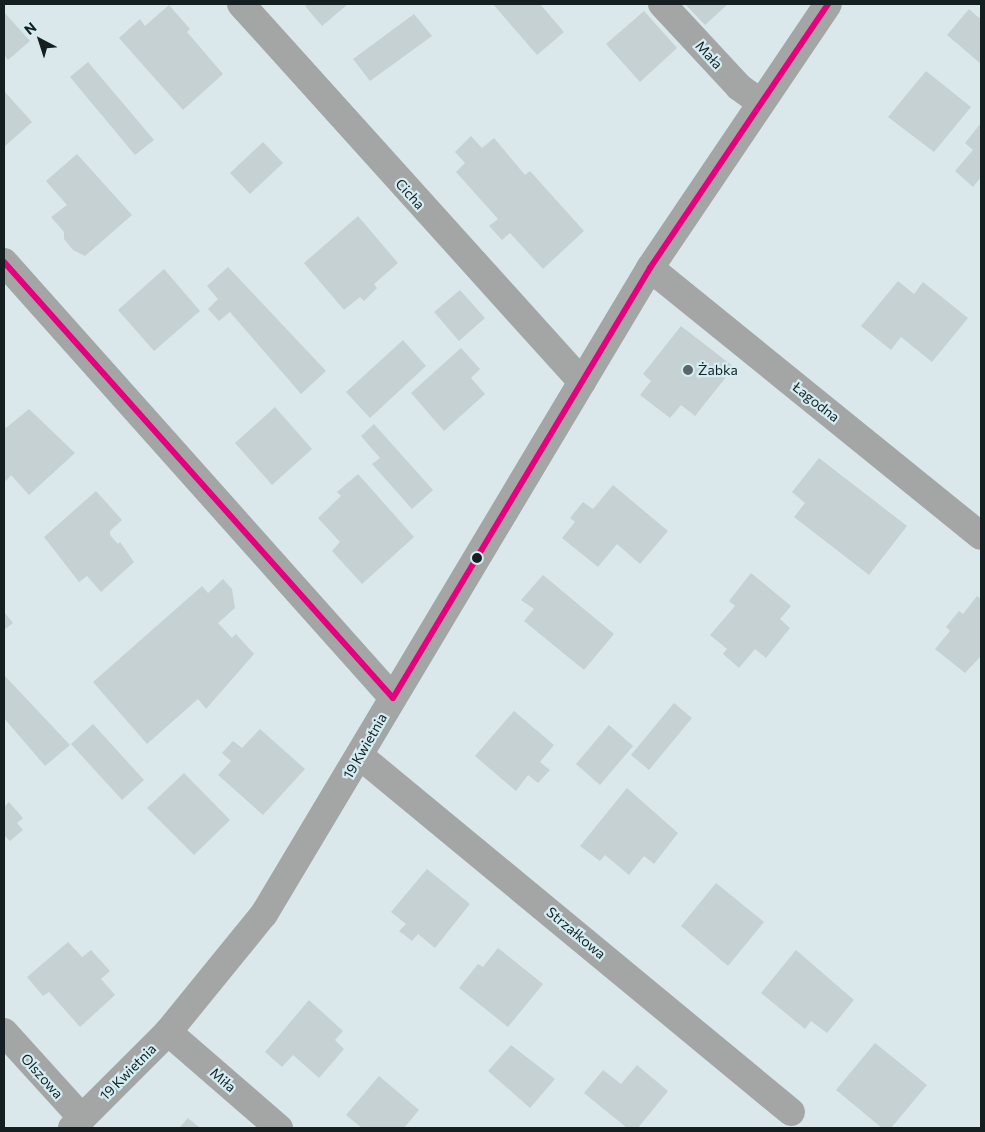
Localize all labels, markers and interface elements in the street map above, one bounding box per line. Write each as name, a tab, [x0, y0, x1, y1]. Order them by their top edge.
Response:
north arrow	[15, 15, 65, 65]
text: N	[21, 18, 40, 38]
street label: Mała	[692, 38, 726, 72]
street label: Cicha	[392, 175, 428, 213]
place label: Żabka	[698, 362, 738, 378]
marker: Żabka	[682, 364, 694, 376]
street label: Łagodna	[789, 379, 843, 425]
unlabelled marker	[472, 553, 482, 563]
street label: 19 Kwietnia	[340, 710, 390, 782]
street label: Strzałkowa	[543, 904, 609, 962]
street label: 19 Kwietnia	[96, 1040, 160, 1104]
street label: Olszowa	[17, 1050, 67, 1102]
street label: Miła	[207, 1064, 239, 1096]

